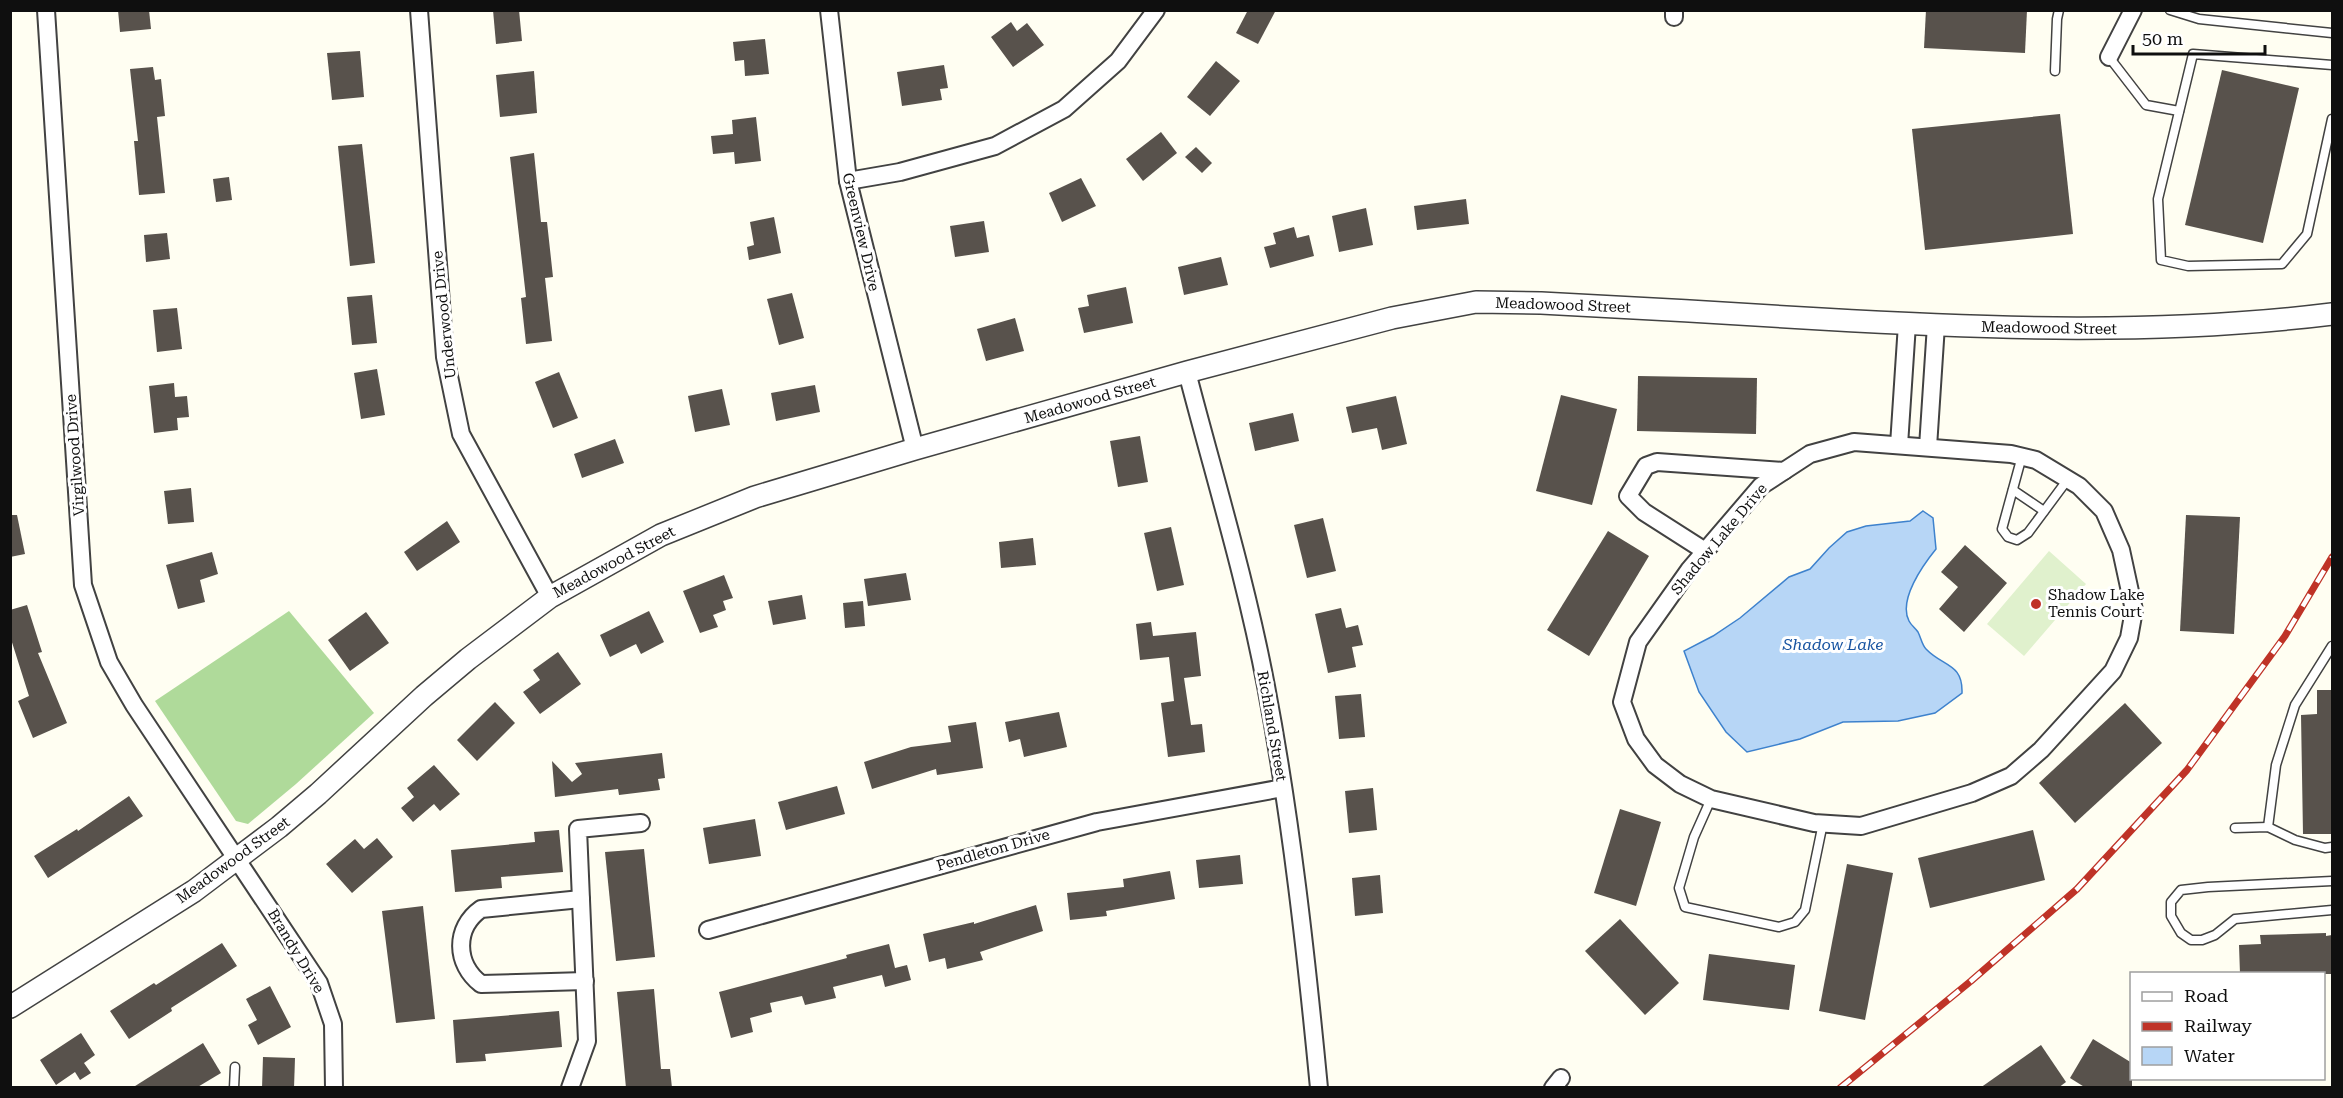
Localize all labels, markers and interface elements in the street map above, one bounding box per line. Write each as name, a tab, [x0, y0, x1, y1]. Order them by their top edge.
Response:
scale bar	[2133, 18, 2265, 56]
text: 50 m	[2142, 28, 2183, 49]
street label: Greenview Drive	[839, 171, 883, 293]
street label: Underwood Drive	[428, 250, 460, 380]
street label: Meadowood Street	[1495, 294, 1632, 316]
street label: Meadowood Street	[1981, 318, 2117, 338]
street label: Meadowood Street	[1022, 373, 1158, 427]
street label: Virgilwood Drive	[62, 393, 88, 517]
street label: Shadow Lake Drive	[1667, 480, 1771, 598]
street label: Meadowood Street	[550, 522, 679, 602]
place label: Shadow Lake Tennis Court	[2048, 586, 2145, 621]
marker: Shadow Lake Tennis Court	[2029, 597, 2043, 611]
water label: Shadow Lake	[1782, 635, 1883, 654]
street label: Richland Street	[1253, 669, 1291, 783]
street label: Meadowood Street	[173, 813, 294, 907]
street label: Pendleton Drive	[934, 825, 1052, 875]
street label: Brandy Drive	[264, 906, 328, 996]
legend	[2130, 972, 2325, 1080]
text: Road	[2184, 985, 2229, 1006]
text: Railway	[2184, 1015, 2252, 1036]
text: Water	[2184, 1045, 2235, 1066]

